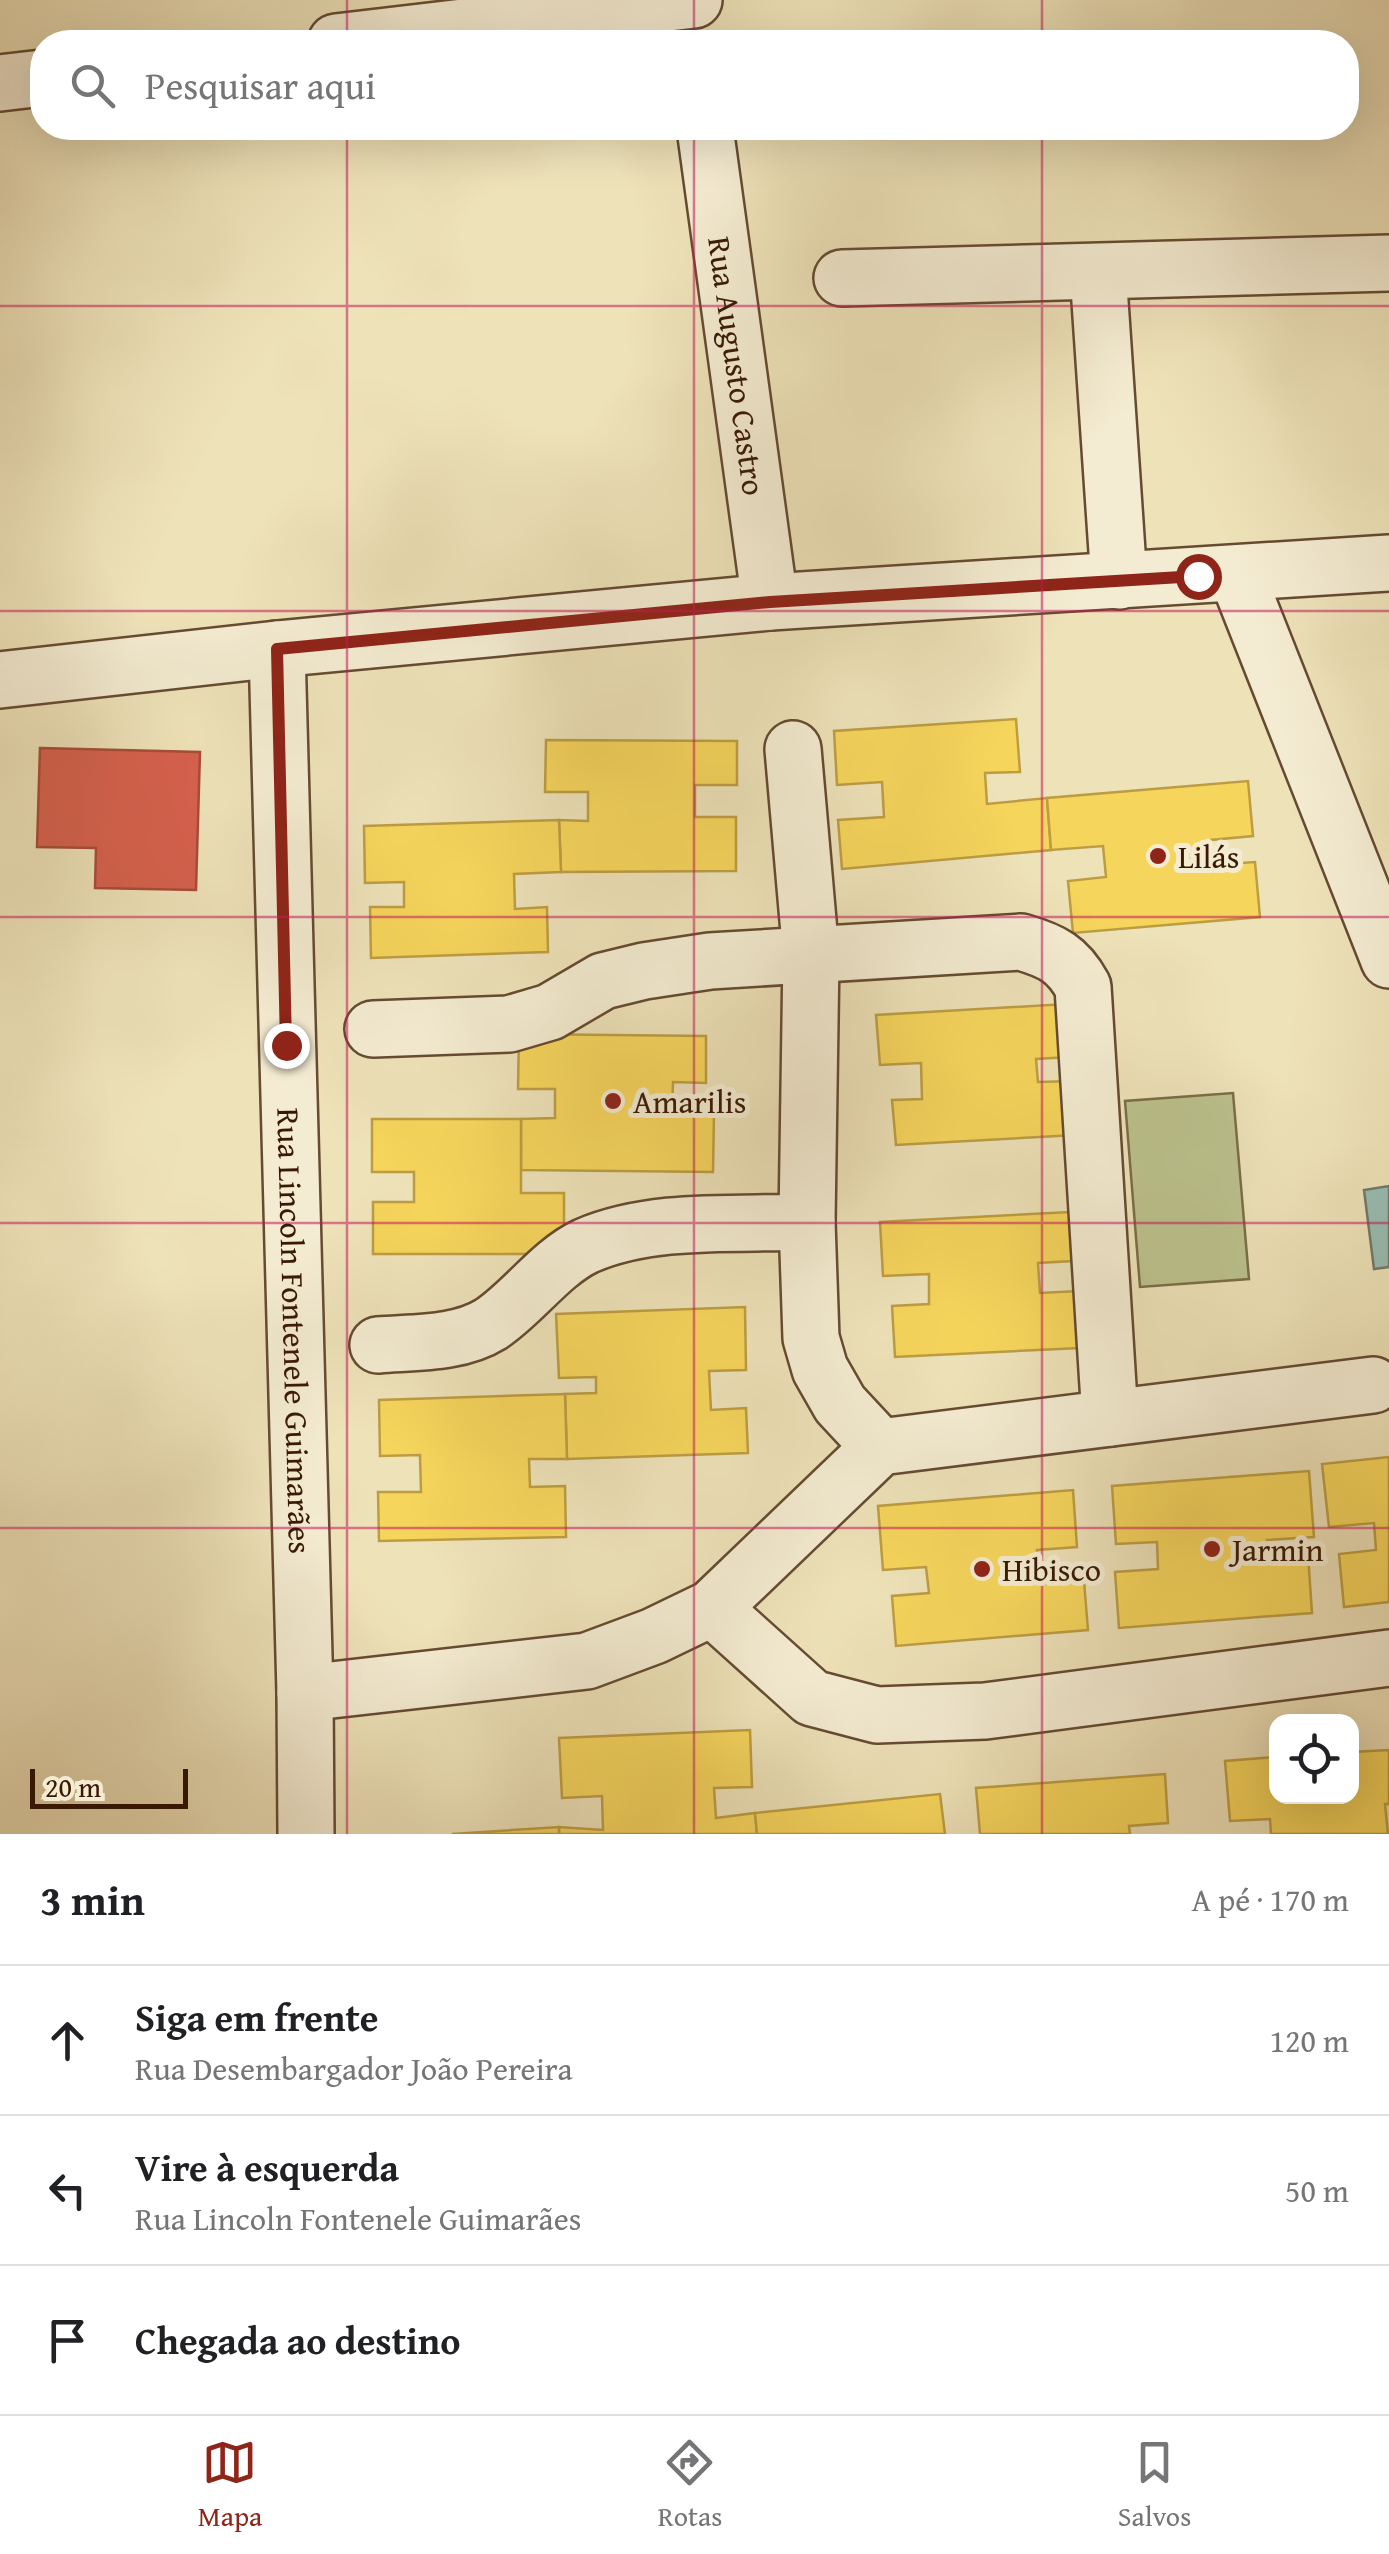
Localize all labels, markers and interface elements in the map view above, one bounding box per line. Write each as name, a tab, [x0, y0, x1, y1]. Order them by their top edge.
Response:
search box	[30, 30, 1359, 140]
text: Pesquisar aqui	[145, 57, 376, 113]
icon: search	[65, 58, 120, 113]
street label: Rua Augusto Castro	[697, 233, 779, 498]
route start	[1176, 554, 1222, 600]
place label: Lilás	[1178, 833, 1239, 880]
marker: Lilás	[1147, 845, 1169, 867]
route end	[264, 1023, 310, 1069]
place label: Amarilis	[633, 1078, 747, 1125]
marker: Amarilis	[602, 1090, 624, 1112]
street label: Rua Lincoln Fontenele Guimarães	[266, 1107, 325, 1555]
place label: Jarmin	[1228, 1526, 1324, 1573]
marker: Jarmin	[1201, 1538, 1223, 1560]
place label: Hibisco	[1002, 1546, 1101, 1593]
marker: Hibisco	[971, 1558, 993, 1580]
map controls	[1269, 1714, 1359, 1804]
button: locate	[1269, 1714, 1359, 1804]
scale bar	[30, 1764, 188, 1808]
text: 20 m	[45, 1766, 101, 1807]
text: 3 min	[40, 1869, 145, 1930]
text: A pé · 170 m	[1191, 1876, 1349, 1923]
text: Siga em frente	[135, 1989, 379, 2045]
icon: ahead	[40, 2013, 95, 2068]
text: 120 m	[1270, 2017, 1349, 2064]
text: Rua Desembargador João Pereira	[135, 2045, 573, 2092]
text: Vire à esquerda	[135, 2139, 399, 2195]
icon: left	[40, 2163, 95, 2218]
text: 50 m	[1285, 2167, 1349, 2214]
text: Rua Lincoln Fontenele Guimarães	[135, 2195, 581, 2242]
text: Chegada ao destino	[135, 2312, 460, 2368]
icon: arrive	[40, 2313, 95, 2368]
tab: Mapa	[198, 2435, 262, 2536]
tab: Rotas	[658, 2435, 722, 2536]
tab: Salvos	[1118, 2435, 1191, 2536]

